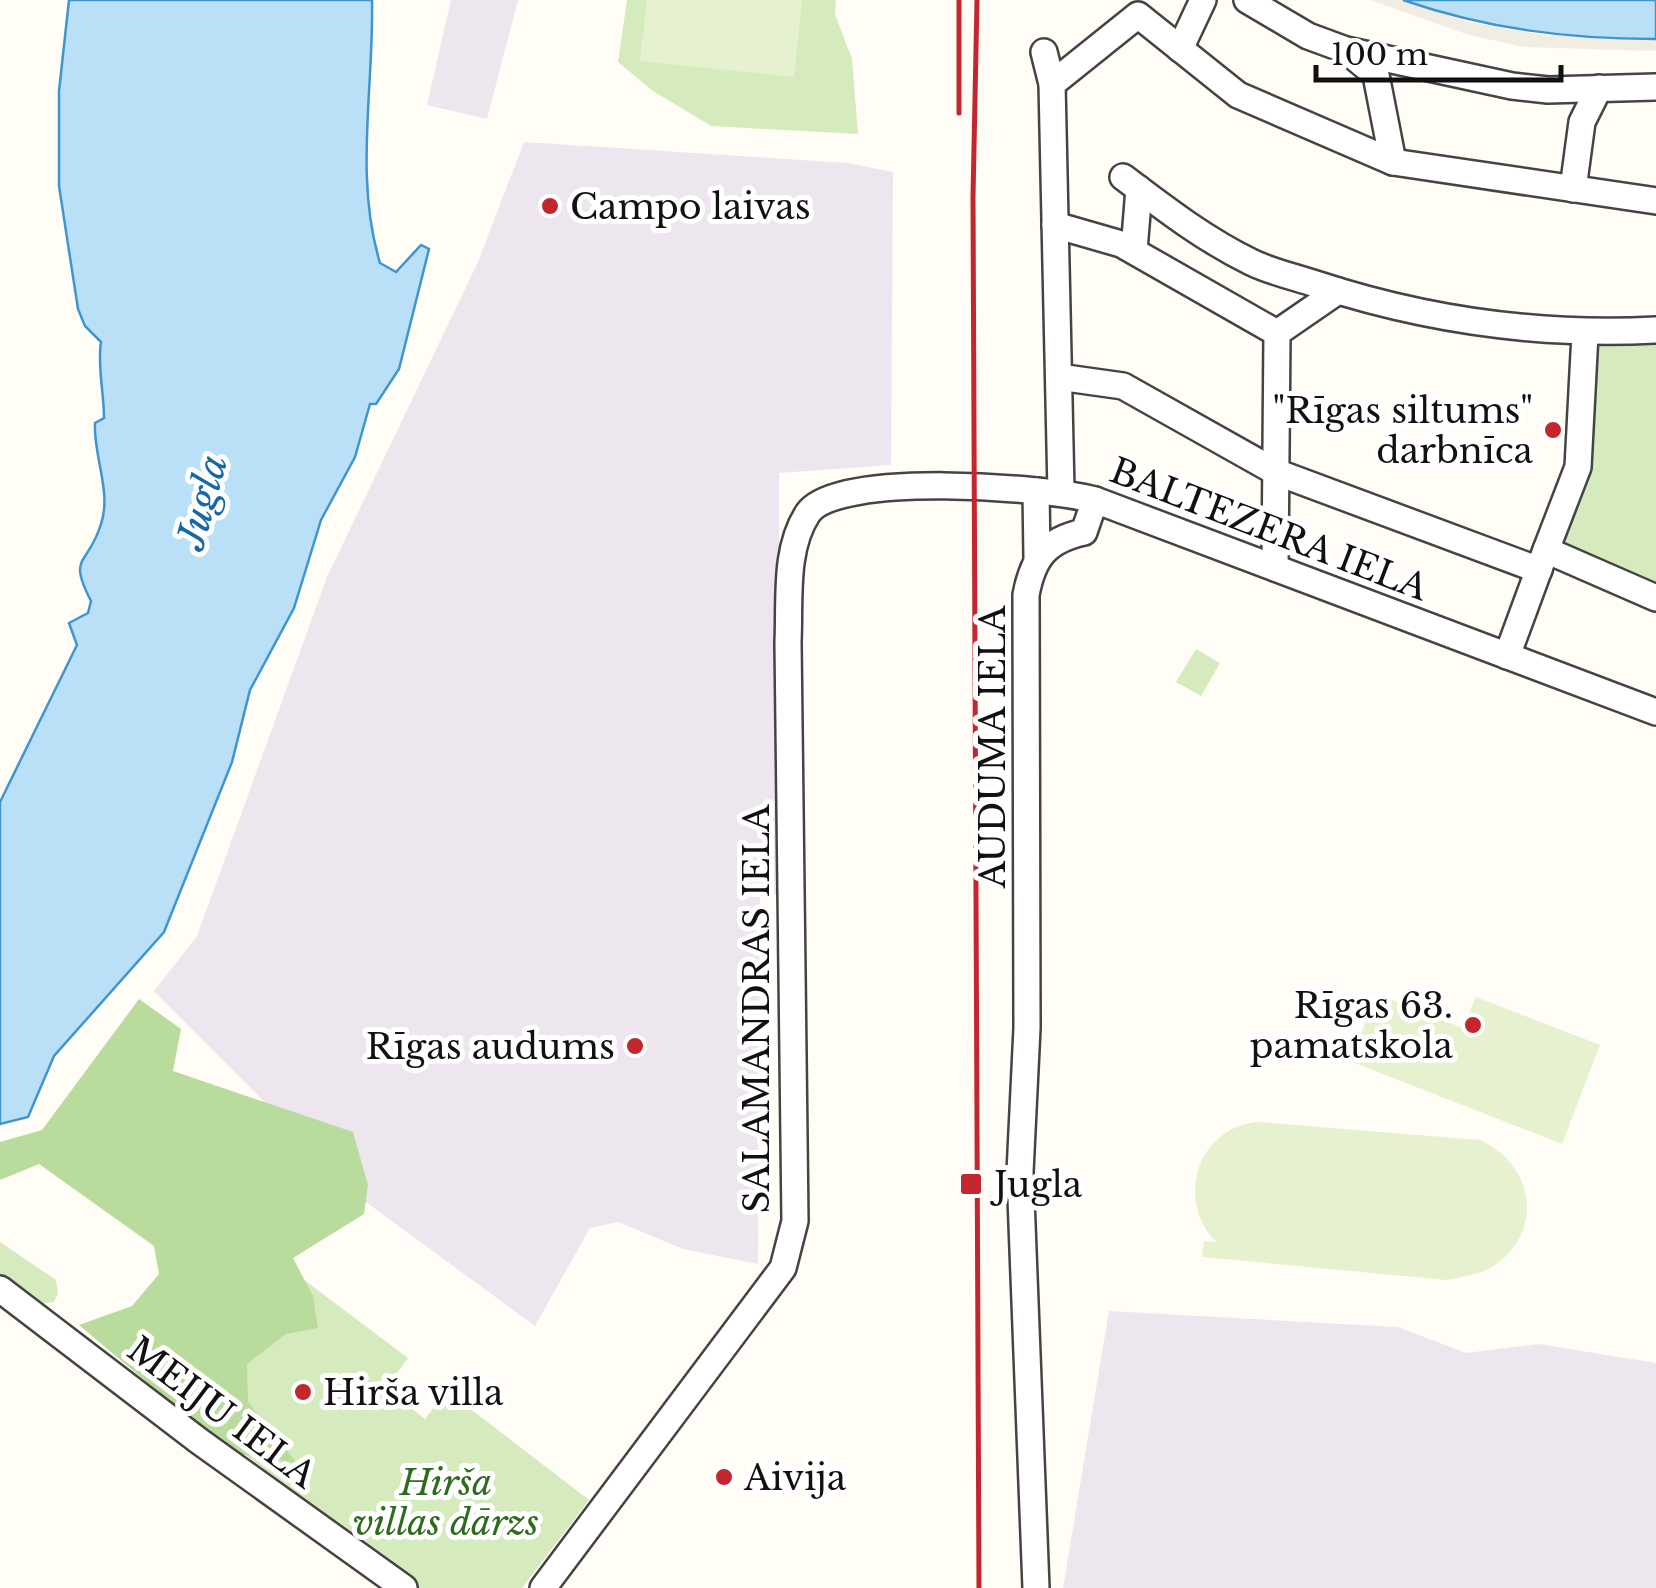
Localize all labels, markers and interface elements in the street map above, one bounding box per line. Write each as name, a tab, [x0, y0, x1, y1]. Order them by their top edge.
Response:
scale bar	[1316, 20, 1561, 82]
text: 100 m	[1331, 36, 1428, 73]
place label: Campo laivas	[570, 185, 811, 228]
marker: Campo laivas	[539, 195, 561, 217]
place label: "Rīgas siltums" darbnīca	[1272, 389, 1534, 472]
marker: "Rīgas siltums" darbnīca	[1542, 419, 1564, 441]
water label: Jugla	[167, 449, 237, 556]
street label: BALTEZERA IELA	[1104, 449, 1435, 610]
street label: AUDUMA IELA	[971, 605, 1014, 889]
street label: SALAMANDRAS IELA	[735, 804, 778, 1213]
place label: Rīgas 63. pamatskola	[1250, 984, 1454, 1067]
marker: Rīgas 63. pamatskola	[1462, 1014, 1484, 1036]
place label: Rīgas audums	[366, 1025, 615, 1068]
marker: Rīgas audums	[624, 1035, 646, 1057]
place label: Jugla	[990, 1163, 1083, 1206]
marker: Jugla	[958, 1171, 984, 1197]
street label: MEIJU IELA	[119, 1327, 325, 1497]
place label: Hirša villa	[323, 1371, 504, 1414]
marker: Hirša villa	[292, 1381, 314, 1403]
place label: Aivija	[743, 1456, 847, 1499]
park label: Hirša villas dārzs	[353, 1461, 539, 1544]
marker: Aivija	[713, 1466, 735, 1488]

